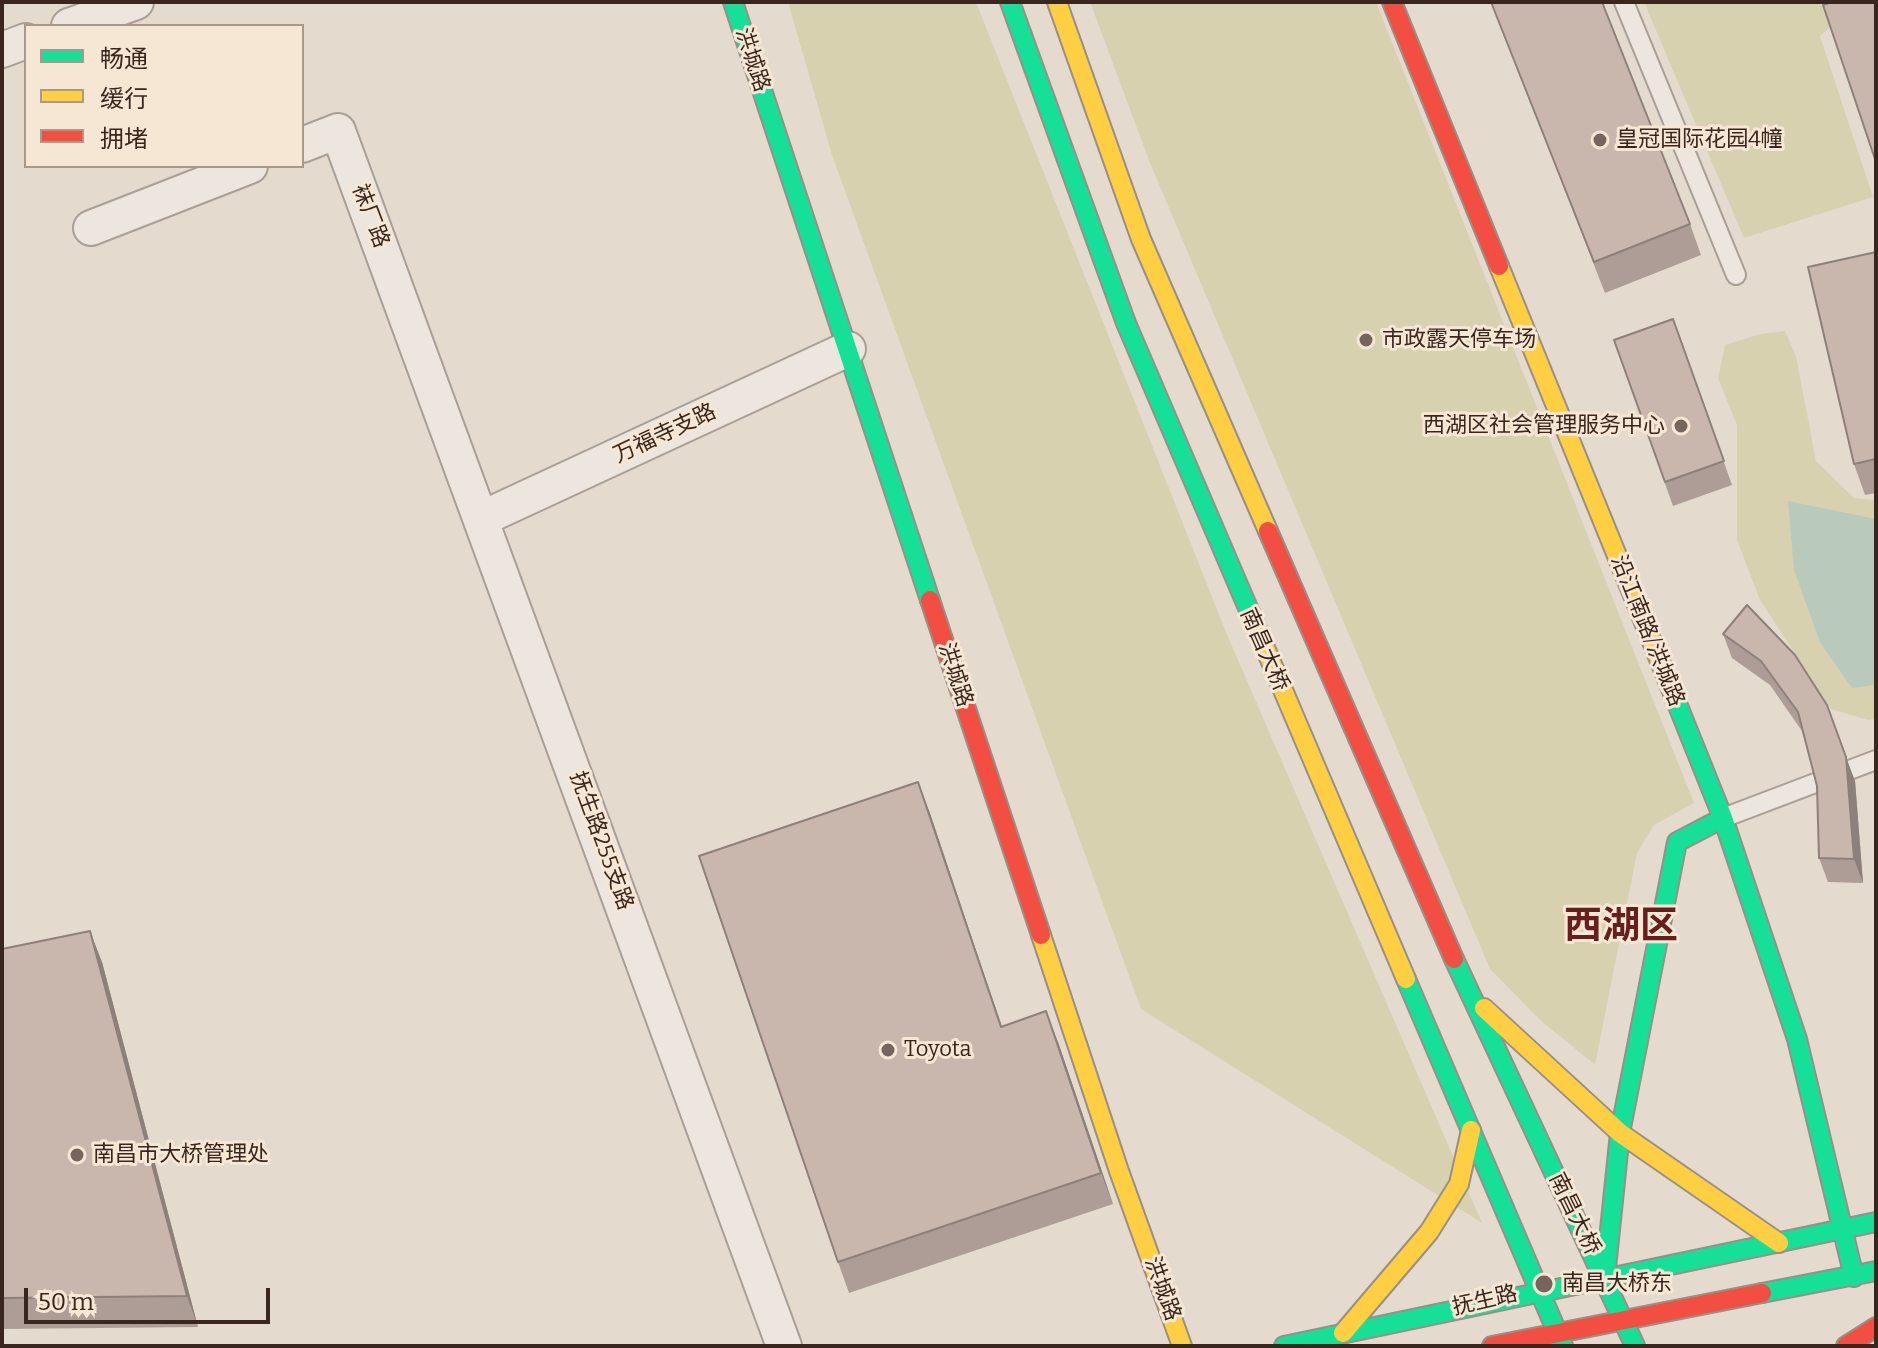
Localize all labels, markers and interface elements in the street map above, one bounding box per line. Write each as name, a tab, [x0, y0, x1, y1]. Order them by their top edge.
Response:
legend	[24, 24, 304, 168]
street label: 洪城路	[729, 25, 775, 95]
text: 畅通	[100, 45, 148, 73]
text: 缓行	[100, 85, 148, 113]
text: 拥堵	[100, 125, 148, 153]
place label: 皇冠国际花园4幢	[1616, 127, 1783, 153]
marker: 皇冠国际花园4幢	[1591, 131, 1609, 149]
street label: 袜厂路	[346, 180, 394, 252]
place label: 市政露天停车场	[1382, 327, 1536, 353]
marker: 市政露天停车场	[1357, 331, 1375, 349]
street label: 万福寺支路	[610, 399, 720, 469]
place label: 西湖区社会管理服务中心	[1423, 413, 1665, 439]
marker: 西湖区社会管理服务中心	[1672, 417, 1690, 435]
street label: 沿江南路/洪城路	[1605, 551, 1689, 711]
street label: 南昌大桥	[1234, 604, 1294, 696]
street label: 洪城路	[932, 640, 978, 710]
street label: 抚生路255支路	[564, 768, 638, 914]
district label: 西湖区	[1564, 904, 1678, 950]
place label: Toyota	[904, 1037, 972, 1063]
marker: Toyota	[879, 1041, 897, 1059]
place label: 南昌市大桥管理处	[93, 1142, 269, 1168]
marker: 南昌市大桥管理处	[68, 1146, 86, 1164]
street label: 南昌大桥	[1543, 1169, 1605, 1259]
street label: 洪城路	[1138, 1253, 1186, 1325]
place label: 南昌大桥东	[1562, 1271, 1672, 1297]
scale bar	[28, 1272, 274, 1322]
marker: 南昌大桥东	[1533, 1273, 1555, 1295]
street label: 抚生路	[1450, 1281, 1520, 1321]
text: 50 m	[38, 1288, 94, 1316]

